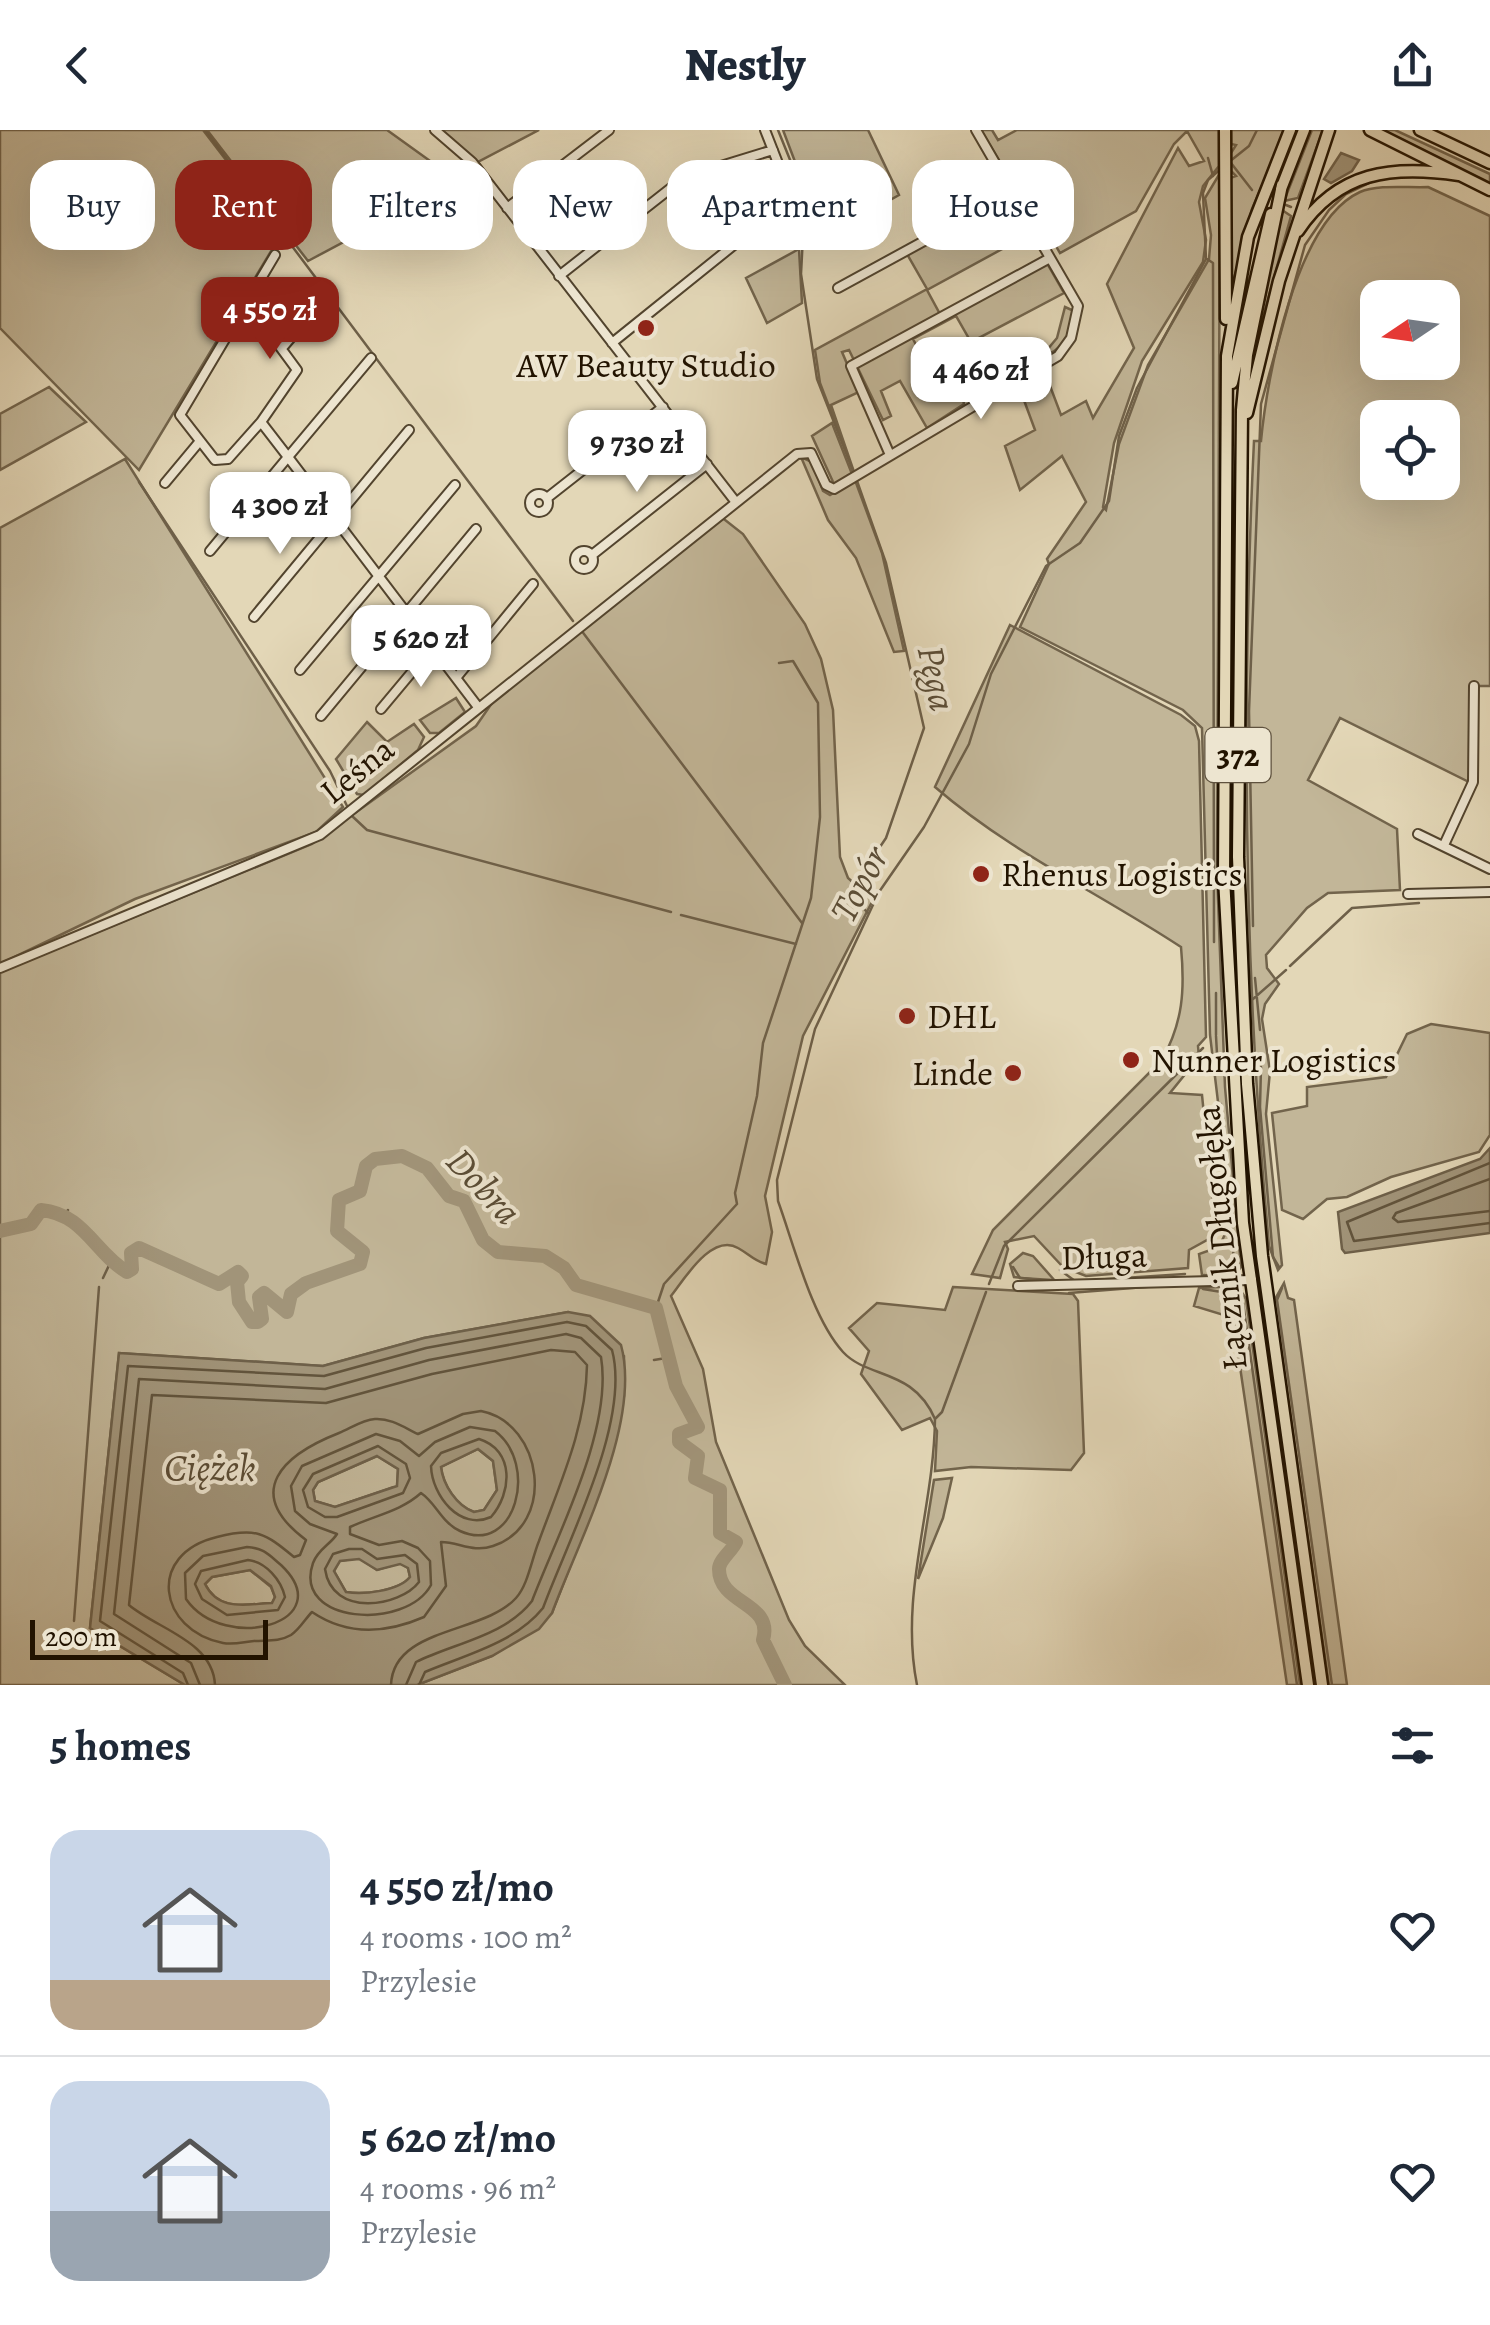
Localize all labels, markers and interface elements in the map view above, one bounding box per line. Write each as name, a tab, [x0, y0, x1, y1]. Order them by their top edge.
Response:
text: Nestly	[685, 34, 805, 96]
icon: back	[50, 38, 105, 93]
icon: share	[1385, 38, 1440, 93]
chip: Buy	[30, 160, 155, 250]
chip: Rent	[175, 160, 312, 250]
chip: Filters	[332, 160, 493, 250]
chip: New	[513, 160, 647, 250]
chip: Apartment	[667, 160, 892, 250]
chip: House	[912, 160, 1074, 250]
pin: 4 550 zł	[167, 277, 373, 362]
north arrow	[1360, 280, 1460, 380]
map controls	[1360, 280, 1460, 500]
text: 4 550 zł	[223, 287, 317, 331]
marker: AW Beauty Studio	[635, 317, 657, 339]
pin: 4 460 zł	[878, 337, 1084, 422]
place label: AW Beauty Studio	[515, 341, 776, 389]
text: 4 460 zł	[933, 347, 1029, 391]
button: locate	[1360, 400, 1460, 500]
pin: 9 730 zł	[534, 410, 740, 495]
text: 9 730 zł	[590, 420, 684, 464]
pin: 4 300 zł	[177, 472, 383, 557]
text: 4 300 zł	[232, 482, 328, 526]
pin: 5 620 zł	[318, 605, 524, 690]
text: 5 620 zł	[373, 615, 469, 659]
water label: Pęga	[905, 640, 969, 716]
street label: Leśna	[310, 725, 405, 815]
road number: 372	[1206, 728, 1270, 782]
water label: Topór	[817, 835, 901, 931]
place label: Rhenus Logistics	[1001, 850, 1243, 898]
marker: Rhenus Logistics	[970, 863, 992, 885]
place label: DHL	[927, 992, 996, 1040]
marker: DHL	[896, 1005, 918, 1027]
place label: Nunner Logistics	[1151, 1036, 1396, 1084]
place label: Linde	[912, 1049, 993, 1097]
marker: Nunner Logistics	[1120, 1049, 1142, 1071]
marker: Linde	[1002, 1062, 1024, 1084]
street label: Łącznik Długołęka	[1183, 1103, 1259, 1373]
water label: Dobra	[435, 1136, 533, 1236]
street label: Długa	[1060, 1230, 1149, 1281]
water label: Ciężek	[164, 1442, 256, 1494]
scale bar	[30, 1615, 268, 1660]
text: 200 m	[45, 1618, 117, 1656]
text: 5 homes	[50, 1717, 191, 1774]
icon: filters	[1385, 1718, 1440, 1773]
text: 4 550 zł/mo	[360, 1858, 554, 1915]
icon: home	[130, 1870, 250, 1990]
icon: heart	[1385, 1903, 1440, 1958]
text: 4 rooms · 100 m²	[360, 1915, 572, 1959]
text: Przylesie	[360, 1959, 477, 2003]
text: 5 620 zł/mo	[360, 2109, 556, 2166]
icon: home	[130, 2121, 250, 2241]
icon: heart	[1385, 2154, 1440, 2209]
text: 4 rooms · 96 m²	[360, 2166, 556, 2210]
text: Przylesie	[360, 2210, 477, 2254]

